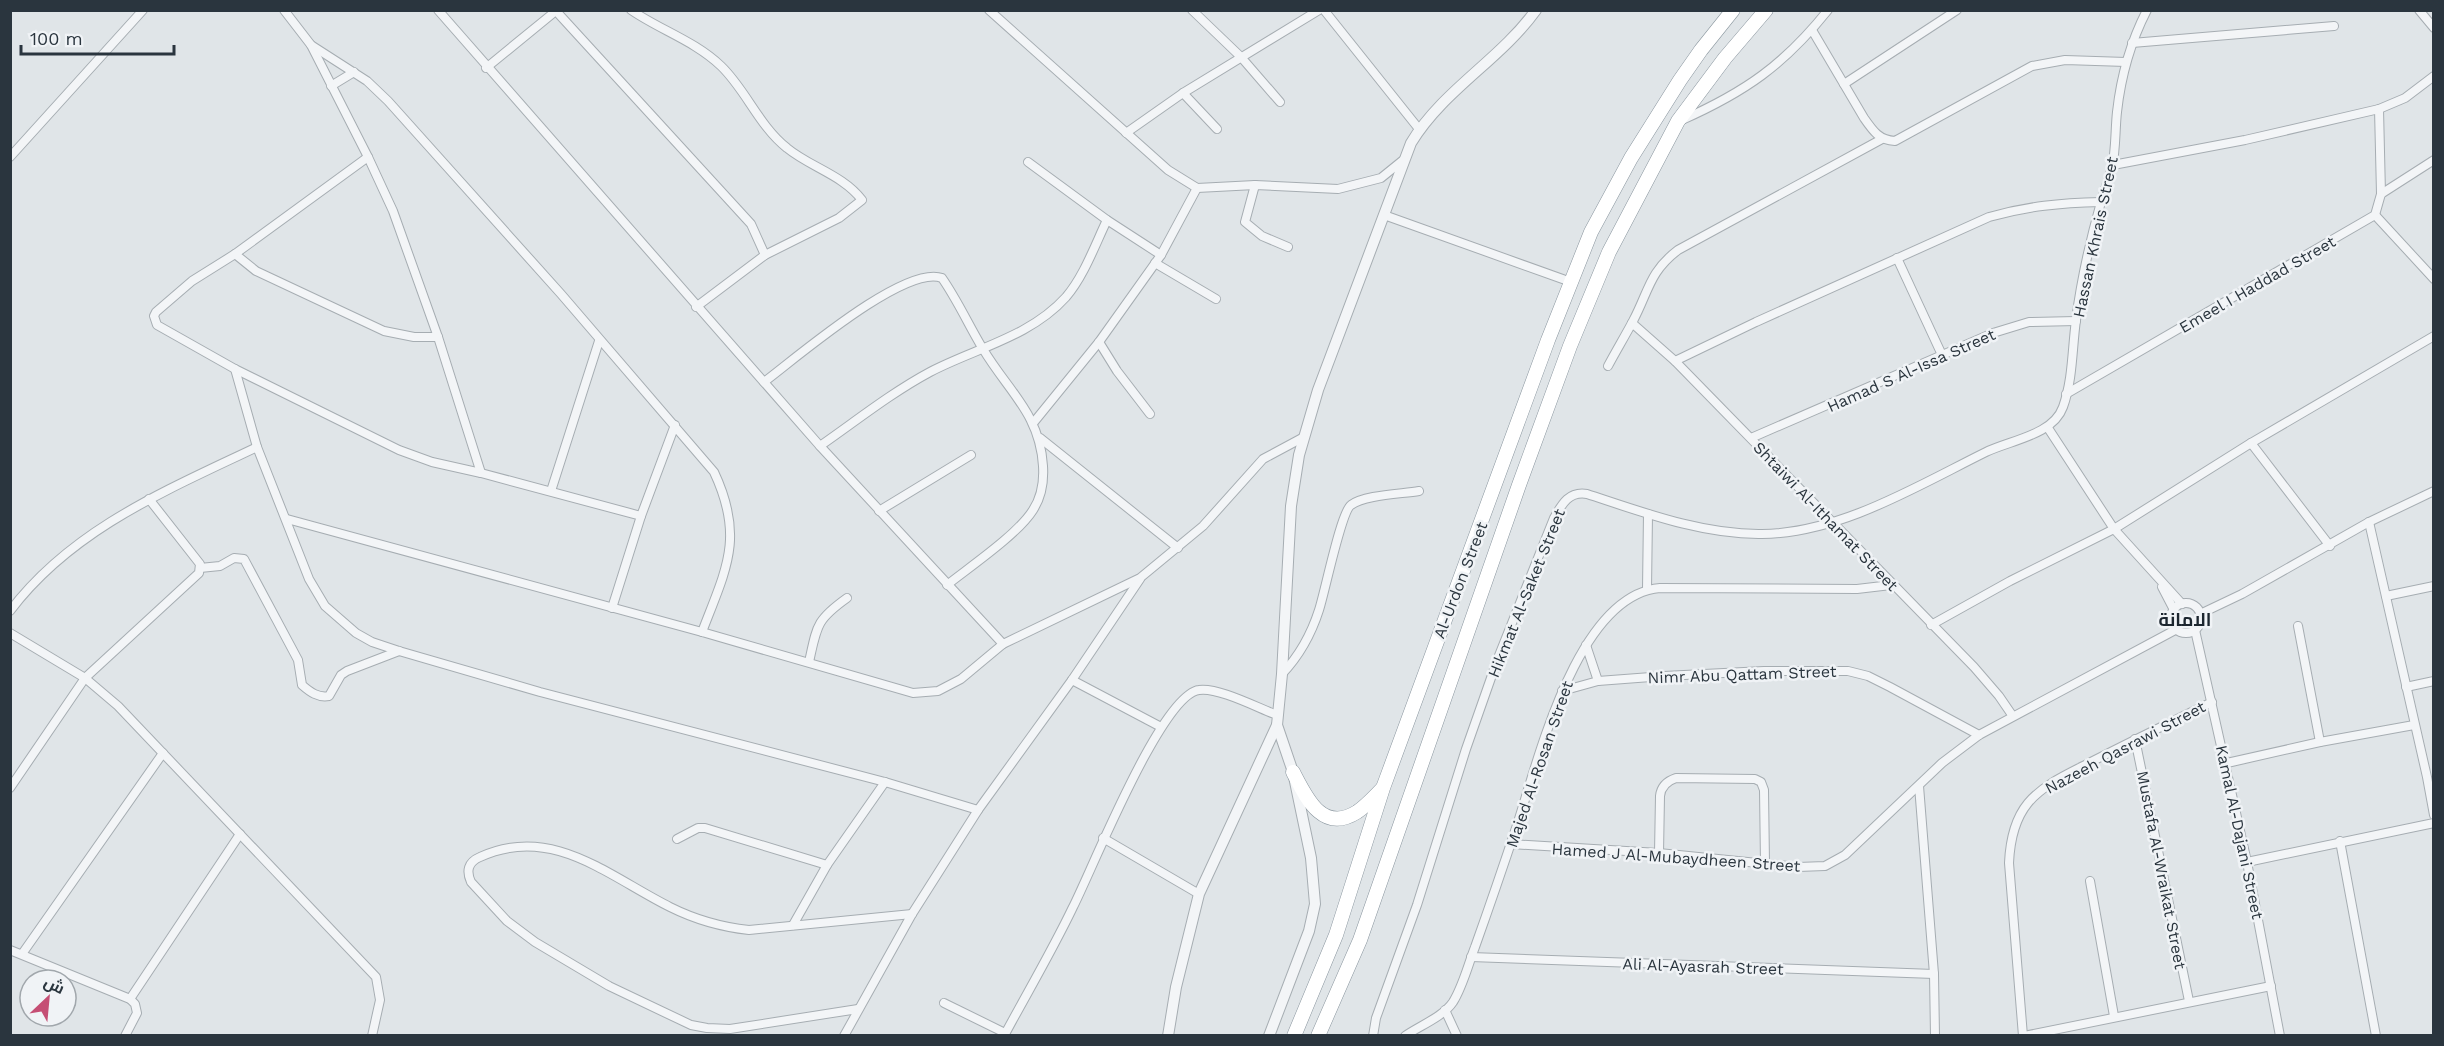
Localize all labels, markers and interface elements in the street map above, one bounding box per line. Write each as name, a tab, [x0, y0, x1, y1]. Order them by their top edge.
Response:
scale bar	[21, 18, 174, 56]
text: 100 m	[30, 28, 83, 49]
street label: Hassan Khrais Street	[2069, 155, 2122, 319]
street label: Emeel I Haddad Street	[2176, 232, 2339, 337]
street label: Hamad S Al-Issa Street	[1824, 325, 1999, 416]
street label: Shtaiwi Al-Ithamat Street	[1749, 438, 1902, 595]
street label: Hikmat Al-Saket Street	[1484, 506, 1569, 680]
street label: Al-Urdon Street	[1429, 519, 1492, 641]
district label: الامانة	[2159, 609, 2211, 630]
street label: Nimr Abu Qattam Street	[1647, 662, 1837, 687]
street label: Majed Al-Rosan Street	[1502, 678, 1577, 850]
street label: Nazeeh Qasrawi Street	[2042, 697, 2209, 798]
street label: Kamal Al-Dajani Street	[2212, 743, 2267, 921]
street label: Mustafa Al-Wraikat Street	[2133, 769, 2190, 971]
street label: Hamed J Al-Mubaydheen Street	[1551, 839, 1801, 876]
street label: Ali Al-Ayasrah Street	[1622, 954, 1784, 979]
north arrow	[18, 968, 78, 1028]
text: ش	[41, 972, 68, 998]

